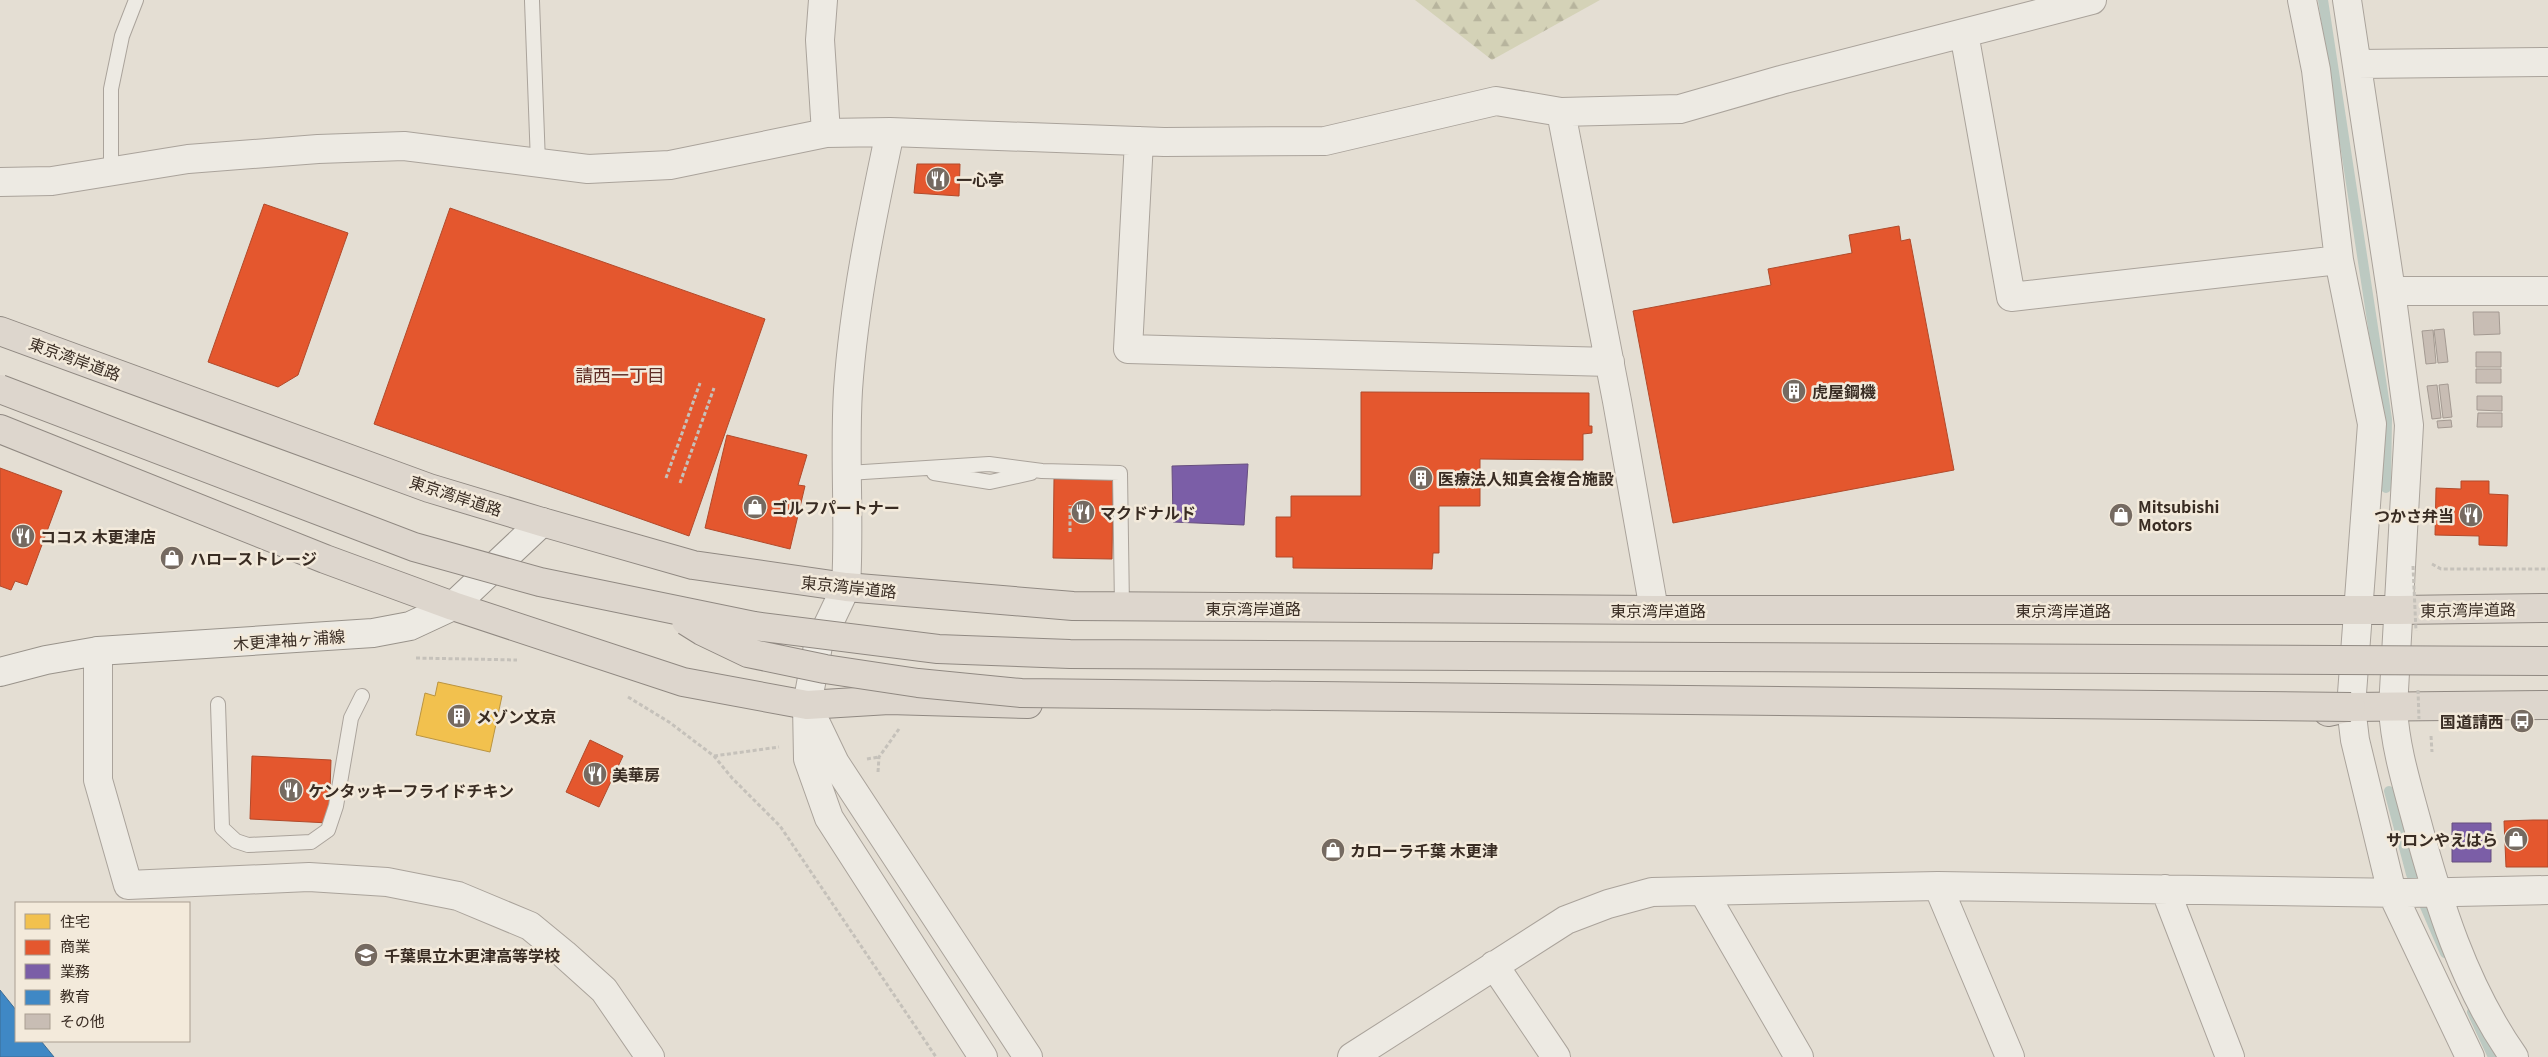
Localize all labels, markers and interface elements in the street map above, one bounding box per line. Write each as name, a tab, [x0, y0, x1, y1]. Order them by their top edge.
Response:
restaurant icon: 一心亭	[925, 166, 951, 192]
place label: 一心亭	[956, 167, 1004, 191]
street label: 東京湾岸道路	[26, 330, 124, 386]
district label: 請西一丁目	[575, 361, 665, 387]
building icon: 虎屋鋼機	[1781, 378, 1807, 404]
place label: 虎屋鋼機	[1812, 379, 1876, 403]
building icon: 医療法人知真会複合施設	[1408, 465, 1434, 491]
place label: 医療法人知真会複合施設	[1438, 466, 1614, 490]
street label: 東京湾岸道路	[407, 469, 505, 521]
shop icon: ゴルフパートナー	[742, 494, 768, 520]
place label: Mitsubishi Motors	[2138, 494, 2219, 536]
place label: ゴルフパートナー	[772, 495, 900, 519]
restaurant icon: マクドナルド	[1070, 499, 1096, 525]
place label: マクドナルド	[1100, 500, 1196, 524]
shop icon: Mitsubishi Motors	[2108, 502, 2134, 528]
restaurant icon: つかさ弁当	[2458, 502, 2484, 528]
place label: つかさ弁当	[2374, 503, 2454, 527]
restaurant icon: ココス 木更津店	[10, 523, 36, 549]
place label: ココス 木更津店	[40, 524, 156, 548]
shop icon: ハローストレージ	[159, 545, 185, 571]
place label: ハローストレージ	[190, 546, 317, 570]
street label: 東京湾岸道路	[800, 569, 898, 603]
street label: 東京湾岸道路	[1205, 596, 1301, 620]
street label: 東京湾岸道路	[2420, 596, 2516, 622]
street label: 東京湾岸道路	[1610, 598, 1706, 622]
street label: 東京湾岸道路	[2015, 598, 2111, 622]
street label: 木更津袖ヶ浦線	[232, 623, 346, 655]
building icon: メゾン文京	[446, 703, 472, 729]
place label: メゾン文京	[476, 704, 556, 728]
bus stop icon: 国道請西	[2509, 708, 2535, 734]
place label: 国道請西	[2440, 709, 2504, 733]
restaurant icon: 美華房	[582, 761, 608, 787]
place label: 美華房	[612, 762, 660, 786]
restaurant icon: ケンタッキーフライドチキン	[278, 777, 304, 803]
place label: ケンタッキーフライドチキン	[308, 778, 514, 802]
shop icon: サロンやえはら	[2503, 826, 2529, 852]
place label: サロンやえはら	[2386, 827, 2498, 851]
shop icon: カローラ千葉 木更津	[1320, 837, 1346, 863]
place label: カローラ千葉 木更津	[1350, 838, 1498, 862]
legend	[15, 902, 190, 1042]
text: 住宅	[60, 910, 90, 931]
text: 商業	[60, 935, 90, 956]
school or university icon: 千葉県立木更津高等学校	[353, 942, 379, 968]
place label: 千葉県立木更津高等学校	[384, 943, 560, 967]
text: 業務	[60, 960, 90, 981]
text: 教育	[60, 985, 90, 1006]
text: その他	[60, 1010, 105, 1031]

